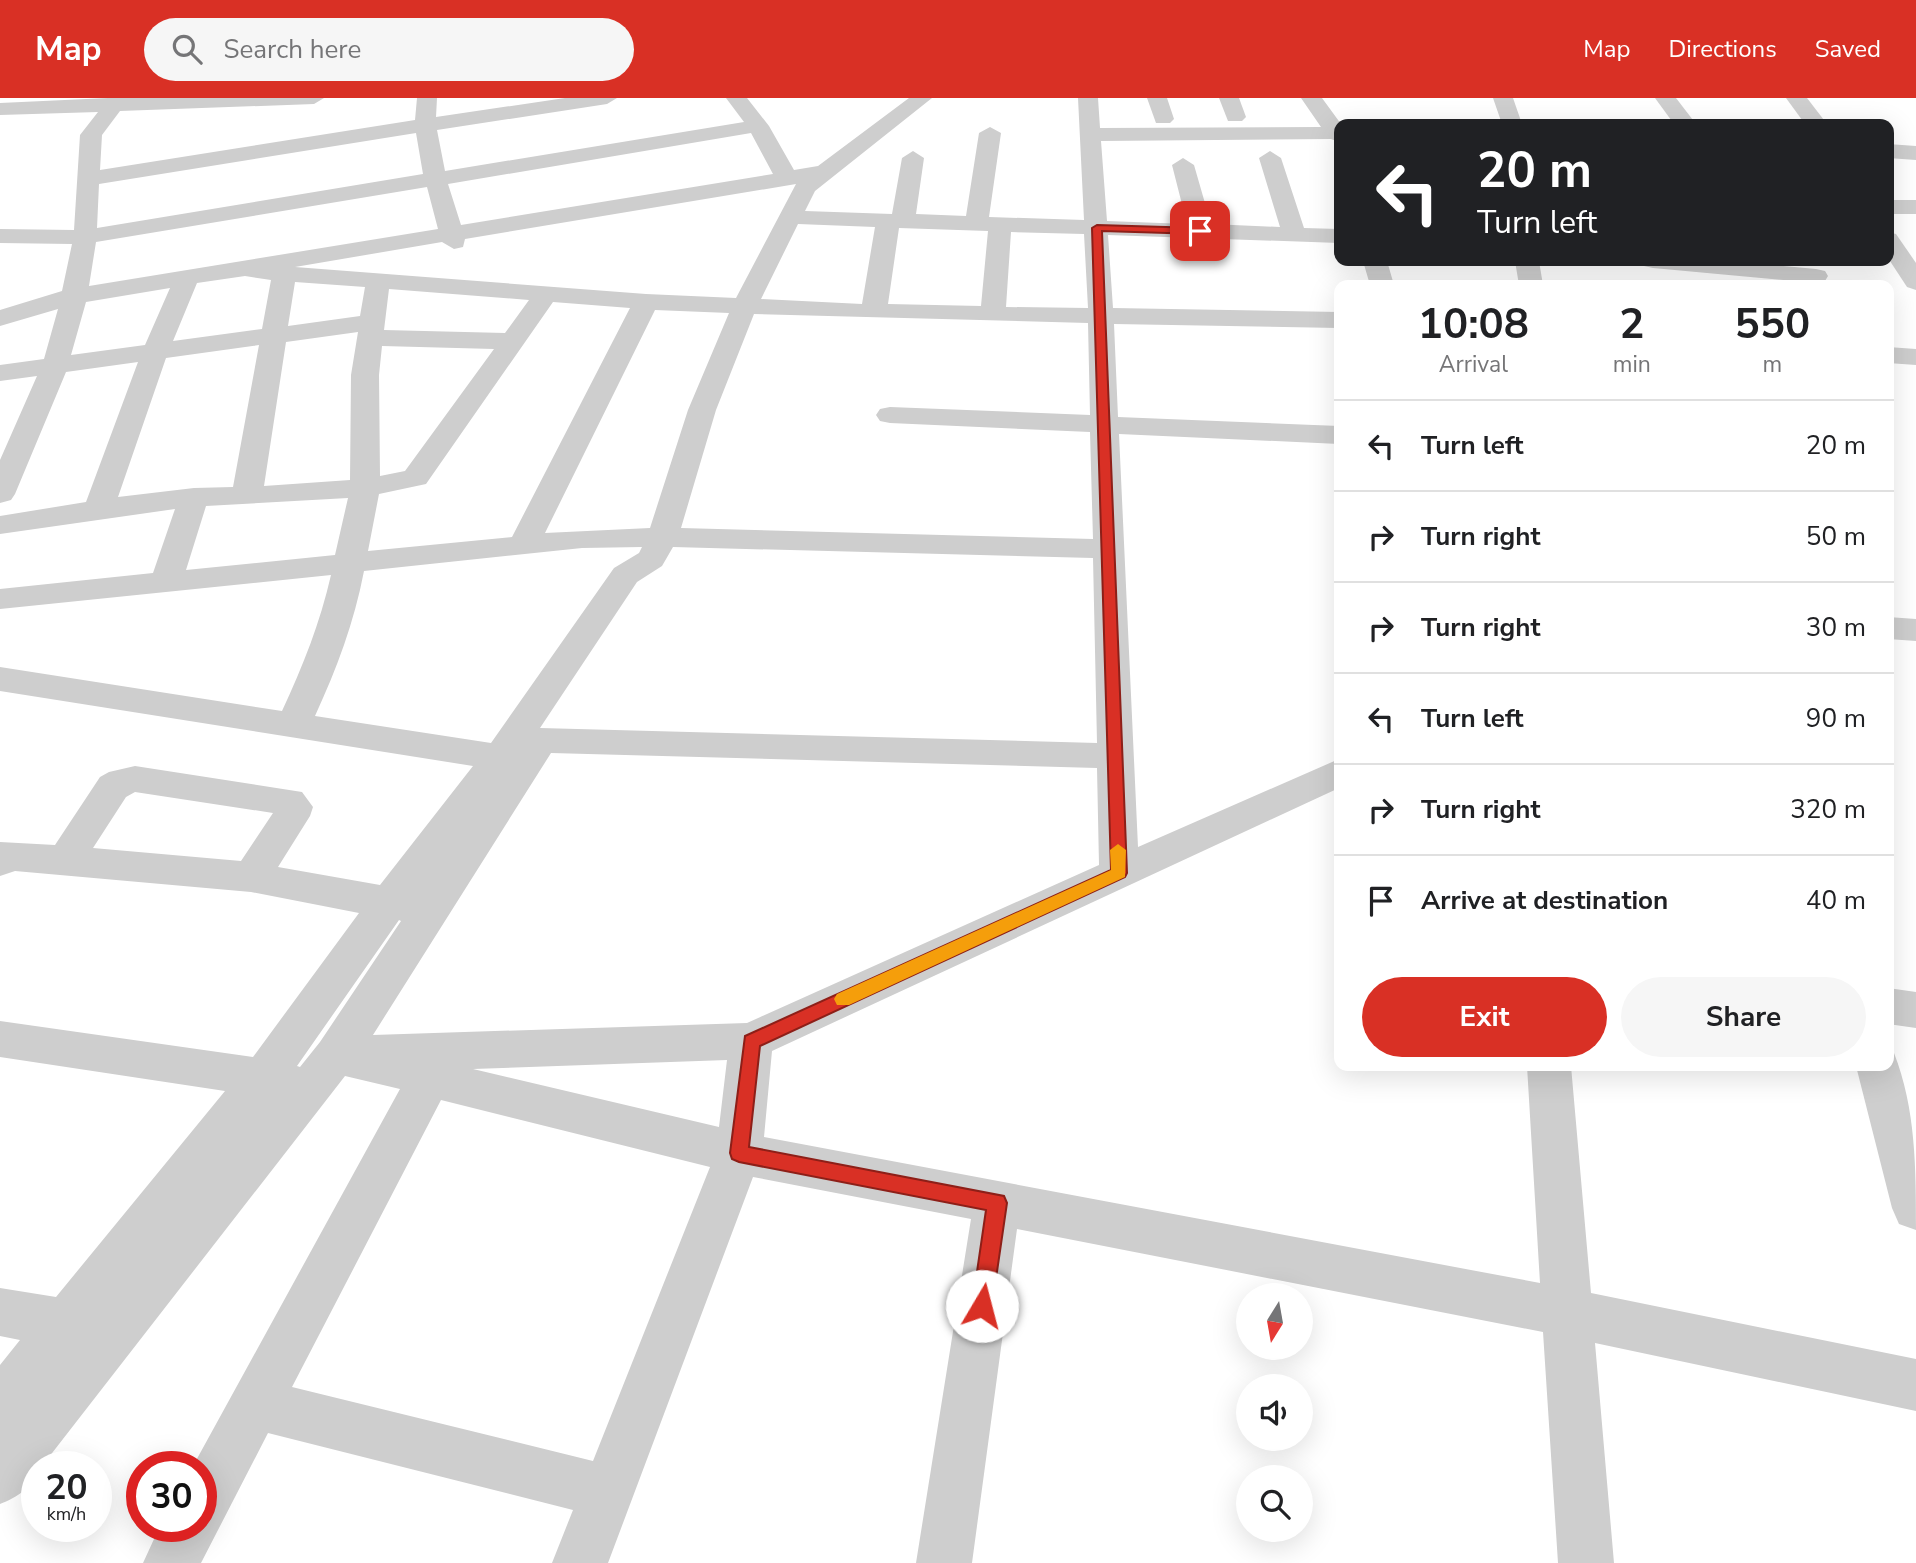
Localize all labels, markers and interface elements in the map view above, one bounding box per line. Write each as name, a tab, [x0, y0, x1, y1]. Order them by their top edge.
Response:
search box	[144, 18, 634, 81]
text: Map	[35, 27, 102, 72]
icon: search	[168, 30, 206, 68]
text: Search here	[224, 32, 361, 67]
text: Map	[1583, 33, 1630, 65]
text: Directions	[1668, 33, 1777, 65]
text: Saved	[1815, 33, 1881, 65]
text: 20 m	[1477, 137, 1592, 204]
icon: left	[1362, 147, 1453, 238]
pin	[1170, 201, 1230, 261]
text: Turn left	[1477, 201, 1597, 244]
icon: arrive	[1181, 212, 1219, 250]
text: 10:08	[1418, 296, 1529, 353]
text: 2	[1619, 296, 1644, 353]
text: 550	[1735, 296, 1810, 353]
text: Arrival	[1439, 349, 1508, 380]
text: min	[1613, 349, 1651, 380]
text: m	[1763, 349, 1782, 380]
icon: left	[1362, 427, 1400, 465]
text: Turn left	[1421, 428, 1524, 463]
text: 20 m	[1806, 428, 1866, 463]
icon: right	[1362, 518, 1400, 556]
text: Turn right	[1421, 519, 1540, 554]
text: 50 m	[1806, 519, 1866, 554]
icon: right	[1362, 609, 1400, 647]
text: Turn right	[1421, 610, 1540, 645]
text: 30 m	[1806, 610, 1866, 645]
icon: left	[1362, 700, 1400, 738]
text: Turn left	[1421, 701, 1524, 736]
text: 90 m	[1806, 701, 1866, 736]
icon: right	[1362, 791, 1400, 829]
text: Turn right	[1421, 792, 1540, 827]
text: 320 m	[1790, 792, 1866, 827]
icon: arrive	[1362, 882, 1400, 920]
text: Arrive at destination	[1421, 883, 1668, 918]
text: 40 m	[1806, 883, 1866, 918]
button: Exit	[1362, 977, 1607, 1057]
button: Share	[1621, 977, 1866, 1057]
position arrow	[945, 1269, 1019, 1343]
north arrow	[1236, 1283, 1312, 1360]
map controls	[1236, 1283, 1313, 1542]
button: sound	[1236, 1374, 1313, 1451]
speed limit sign: 30	[126, 1451, 217, 1542]
text: 20	[45, 1464, 88, 1511]
button: search	[1236, 1465, 1313, 1542]
text: km/h	[47, 1502, 86, 1526]

